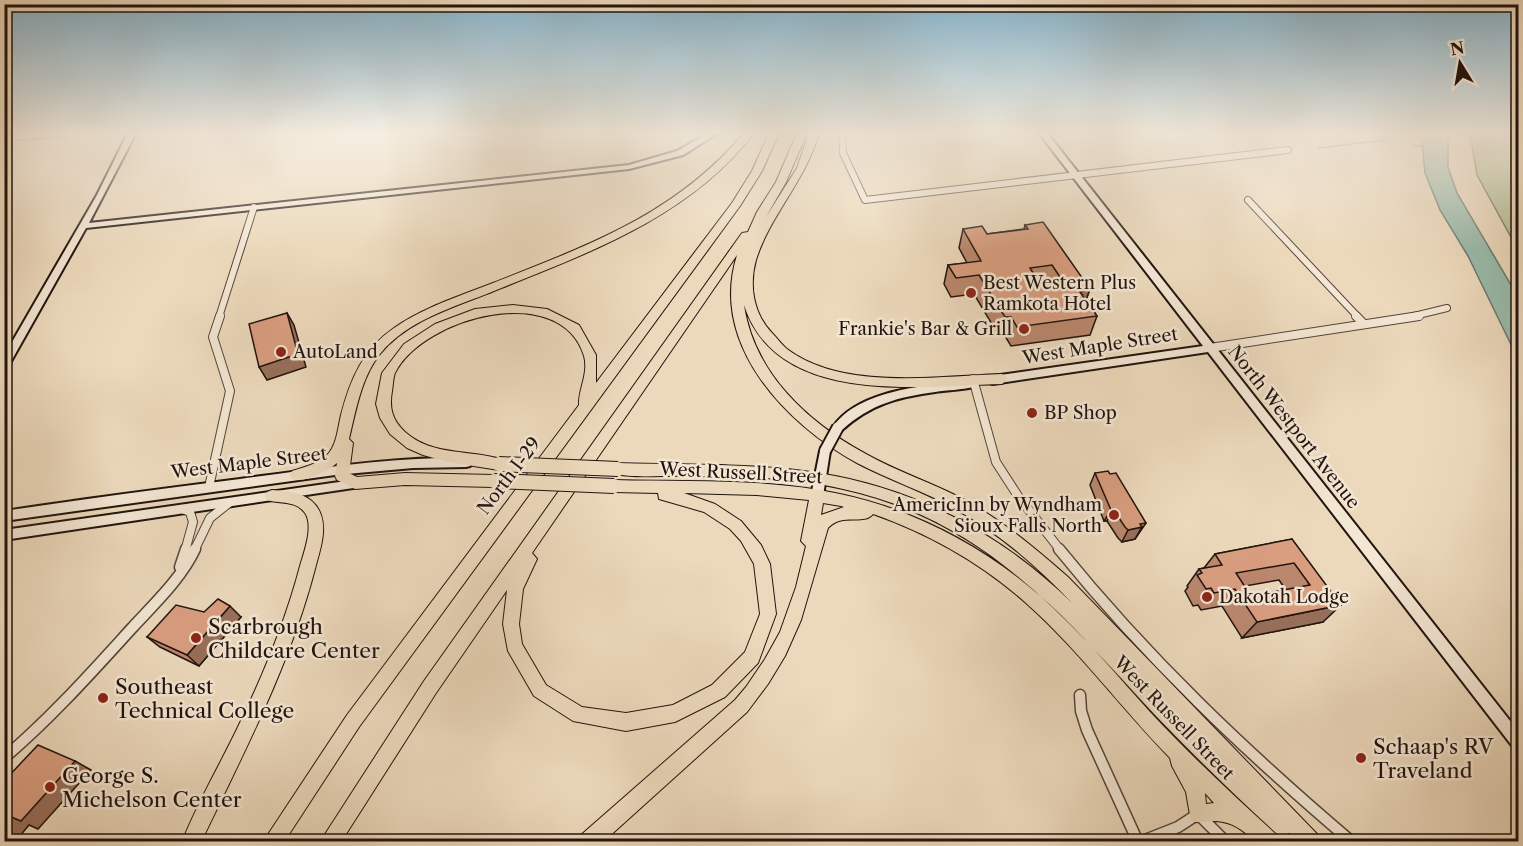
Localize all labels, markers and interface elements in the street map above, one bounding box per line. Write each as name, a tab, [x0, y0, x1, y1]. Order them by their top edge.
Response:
north arrow	[1430, 33, 1490, 93]
text: N	[1448, 37, 1466, 59]
place label: Best Western Plus Ramkota Hotel	[983, 272, 1136, 315]
marker: Best Western Plus Ramkota Hotel	[964, 286, 978, 300]
place label: Frankie's Bar & Grill	[838, 318, 1012, 340]
marker: Frankie's Bar & Grill	[1017, 322, 1031, 336]
street label: West Maple Street	[1020, 323, 1180, 369]
place label: AutoLand	[292, 341, 378, 363]
street label: North Westport Avenue	[1223, 341, 1365, 513]
marker: AutoLand	[274, 345, 288, 359]
place label: BP Shop	[1044, 402, 1117, 424]
marker: BP Shop	[1025, 406, 1039, 420]
street label: North I-29	[473, 433, 545, 519]
street label: West Maple Street	[169, 442, 329, 484]
street label: West Russell Street	[658, 458, 824, 488]
place label: AmericInn by Wyndham Sioux Falls North	[892, 494, 1102, 537]
marker: AmericInn by Wyndham Sioux Falls North	[1107, 508, 1121, 522]
place label: Dakotah Lodge	[1219, 586, 1349, 608]
marker: Dakotah Lodge	[1200, 590, 1214, 604]
place label: Scarbrough Childcare Center	[208, 614, 380, 663]
marker: Scarbrough Childcare Center	[189, 631, 203, 645]
street label: West Russell Street	[1109, 651, 1239, 785]
place label: Southeast Technical College	[115, 674, 294, 723]
marker: Southeast Technical College	[96, 691, 110, 705]
place label: Schaap's RV Traveland	[1373, 734, 1494, 783]
marker: Schaap's RV Traveland	[1354, 751, 1368, 765]
place label: George S. Michelson Center	[62, 763, 242, 812]
marker: George S. Michelson Center	[43, 780, 57, 794]

